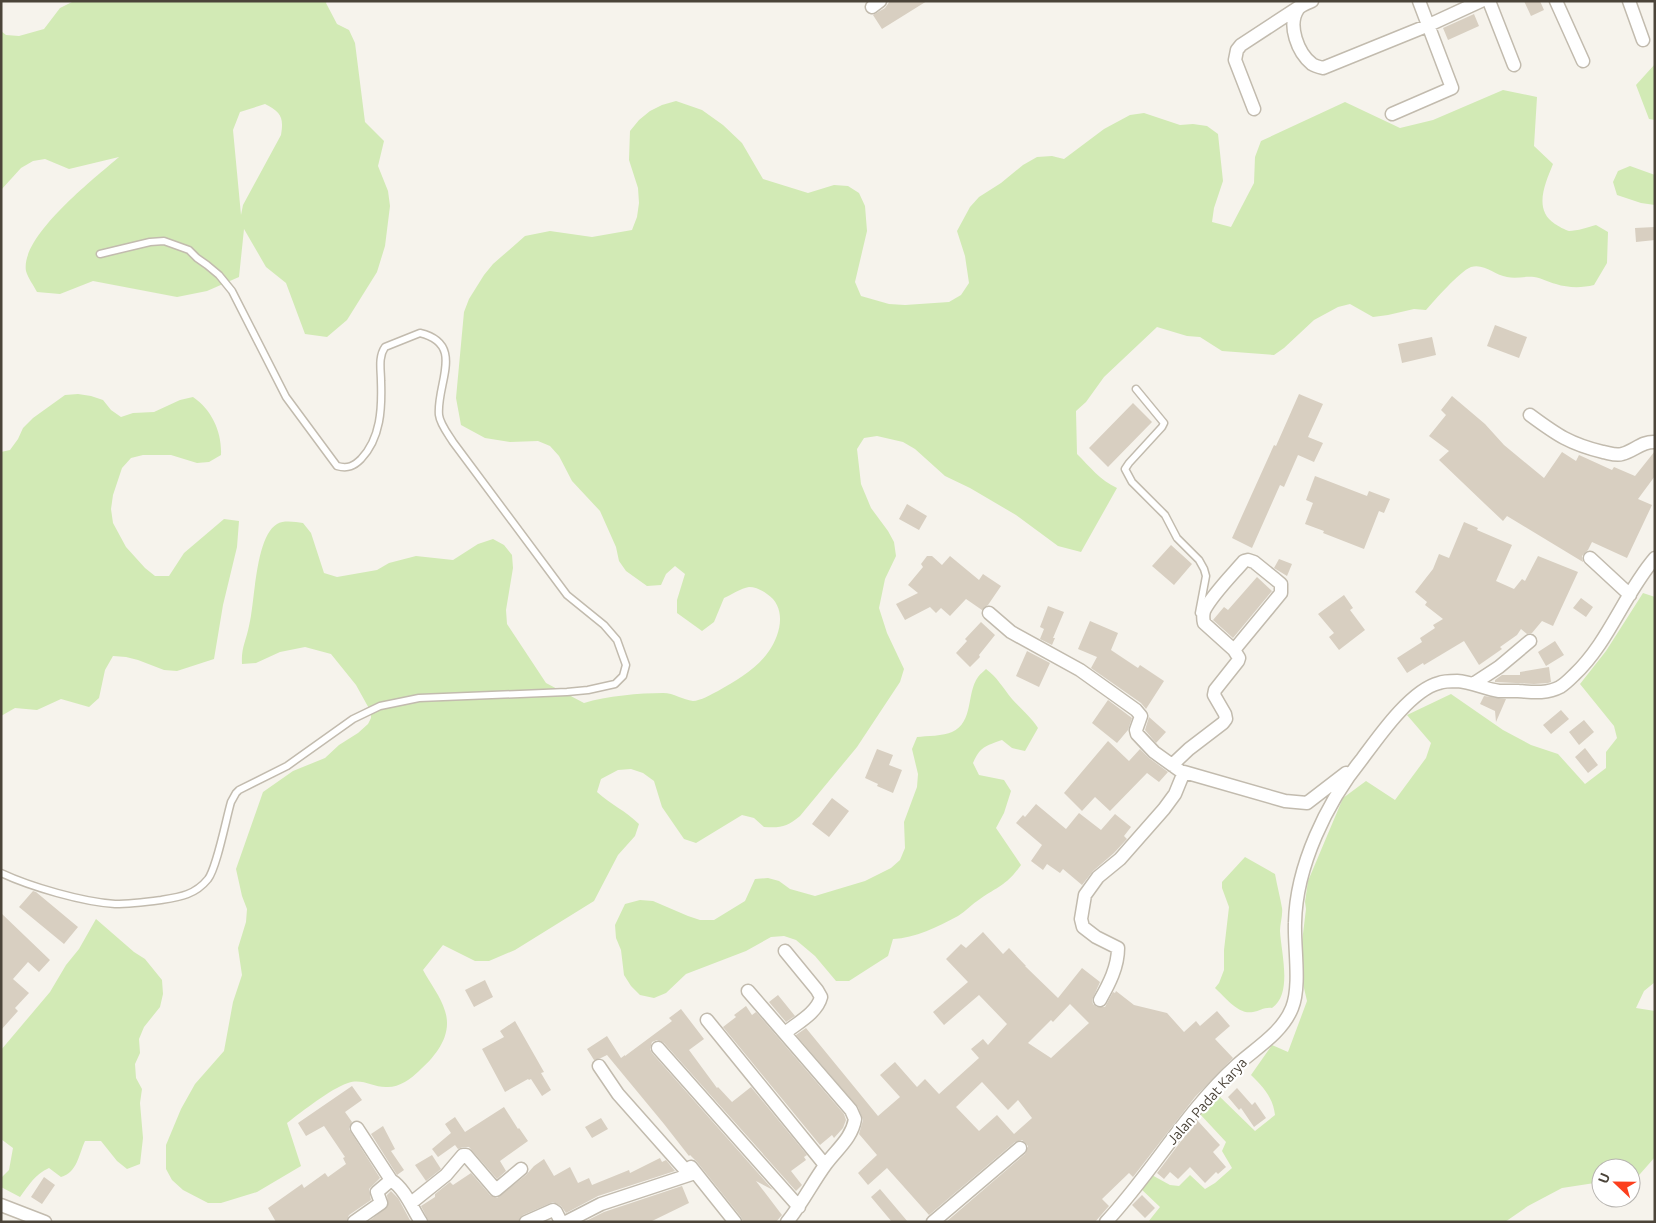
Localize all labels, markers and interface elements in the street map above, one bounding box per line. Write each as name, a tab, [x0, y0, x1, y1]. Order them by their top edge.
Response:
street label: Jalan Padat Karya	[1164, 1054, 1250, 1148]
north arrow	[1591, 1158, 1641, 1208]
text: U	[1595, 1171, 1613, 1186]

